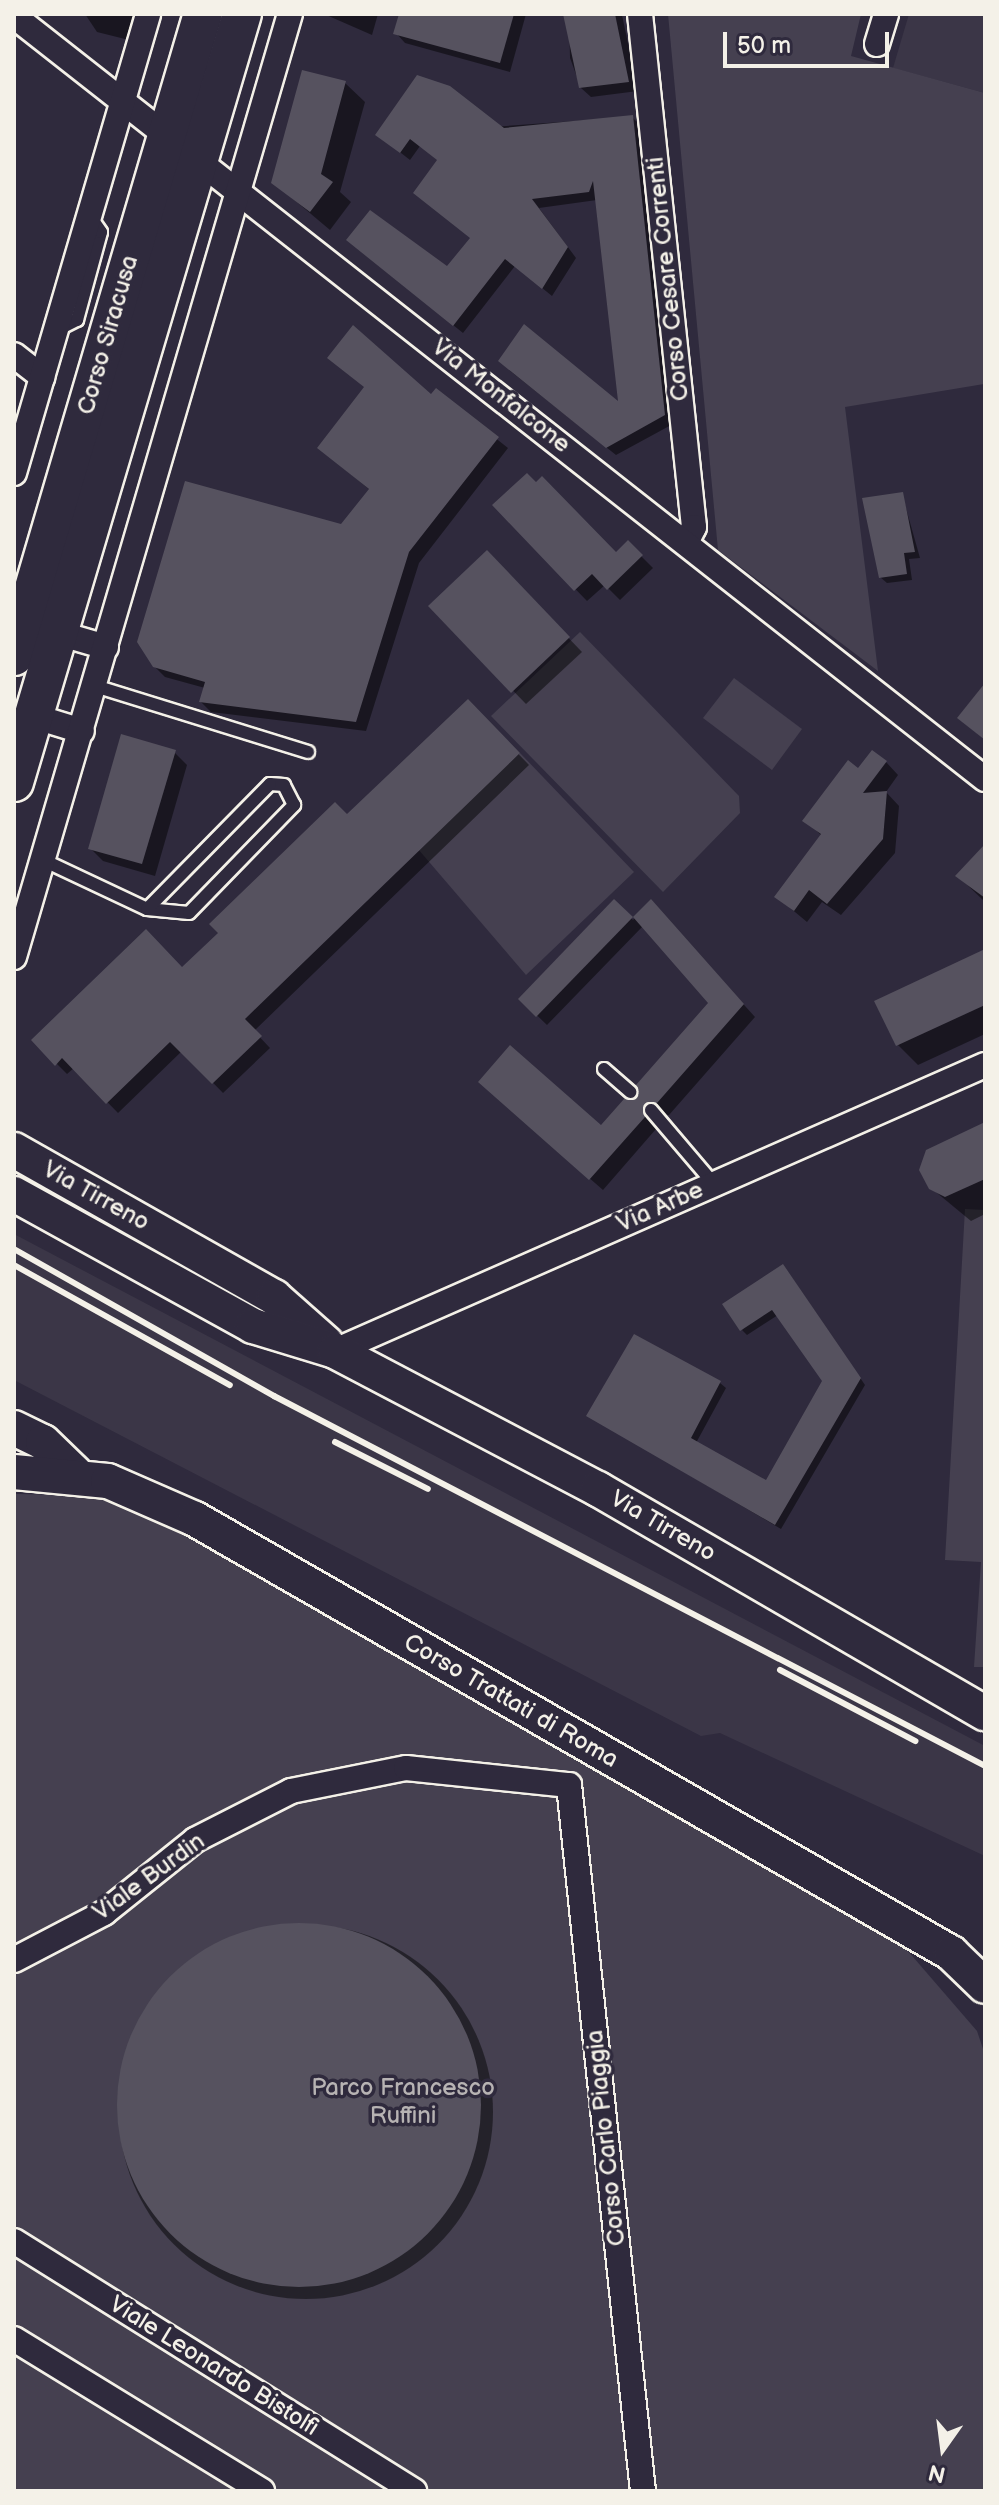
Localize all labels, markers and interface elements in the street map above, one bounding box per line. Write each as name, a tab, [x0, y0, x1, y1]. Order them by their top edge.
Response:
scale bar	[727, 16, 893, 66]
text: 50 m	[737, 31, 791, 60]
street label: Corso Cesare Correnti	[641, 156, 695, 402]
street label: Corso Siracusa	[71, 252, 145, 418]
street label: Via Monfalcone	[426, 333, 576, 459]
street label: Via Tirreno	[37, 1155, 155, 1237]
street label: Via Arbe	[612, 1175, 708, 1239]
street label: Via Tirreno	[605, 1484, 721, 1568]
street label: Corso Trattati di Roma	[398, 1628, 624, 1774]
street label: Viale Burdin	[88, 1827, 210, 1927]
street label: Corso Carlo Piaggia	[580, 2028, 632, 2248]
park label: Parco Francesco Ruffini	[311, 2074, 495, 2130]
street label: Viale Leonardo Bistolfi	[104, 2290, 324, 2442]
north arrow	[903, 2409, 983, 2489]
text: N	[926, 2458, 948, 2488]

